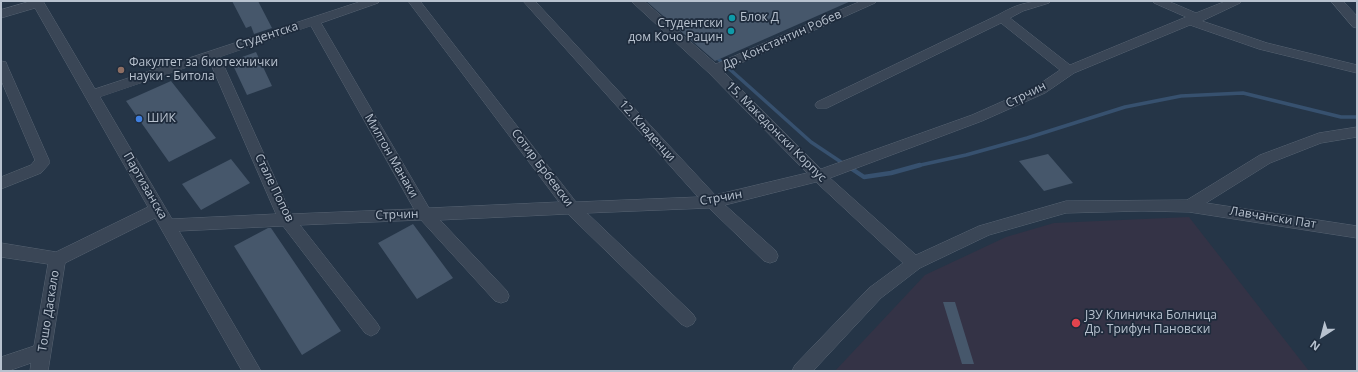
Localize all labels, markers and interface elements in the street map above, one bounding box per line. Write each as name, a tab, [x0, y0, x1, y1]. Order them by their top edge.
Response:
street label: Др. Константин Робев	[720, 7, 844, 73]
place label: Блок Д	[740, 11, 779, 25]
marker: Блок Д	[727, 13, 737, 23]
place label: Студентски дом Кочо Рацин	[628, 17, 723, 45]
street label: Студентска	[234, 19, 300, 53]
marker: Студентски дом Кочо Рацин	[726, 26, 736, 36]
place label: Факултет за биотехнички науки - Битола	[129, 56, 278, 84]
marker: Факултет за биотехнички науки - Битола	[116, 65, 126, 75]
street label: 15. Македонски Корпус	[723, 79, 829, 185]
street label: Стрчин	[1004, 79, 1048, 111]
street label: 12. Кладенци	[616, 97, 678, 165]
place label: ШИК	[147, 112, 176, 126]
street label: Милтон Манаки	[361, 112, 421, 200]
marker: ШИК	[134, 114, 144, 124]
street label: Сотир Брбевски	[508, 126, 576, 210]
street label: Партизанска	[120, 150, 170, 222]
street label: Стале Попов	[251, 152, 297, 224]
street label: Стрчин	[699, 187, 743, 209]
street label: Лавчански Пат	[1229, 204, 1317, 232]
street label: Стрчин	[375, 207, 419, 223]
street label: Тошо Даскало	[35, 269, 63, 353]
place label: ЈЗУ Клиничка Болница Др. Трифун Пановски	[1085, 309, 1217, 337]
north arrow	[1302, 316, 1342, 356]
marker: ЈЗУ Клиничка Болница Др. Трифун Пановски	[1070, 317, 1082, 329]
text: N	[1307, 337, 1323, 355]

